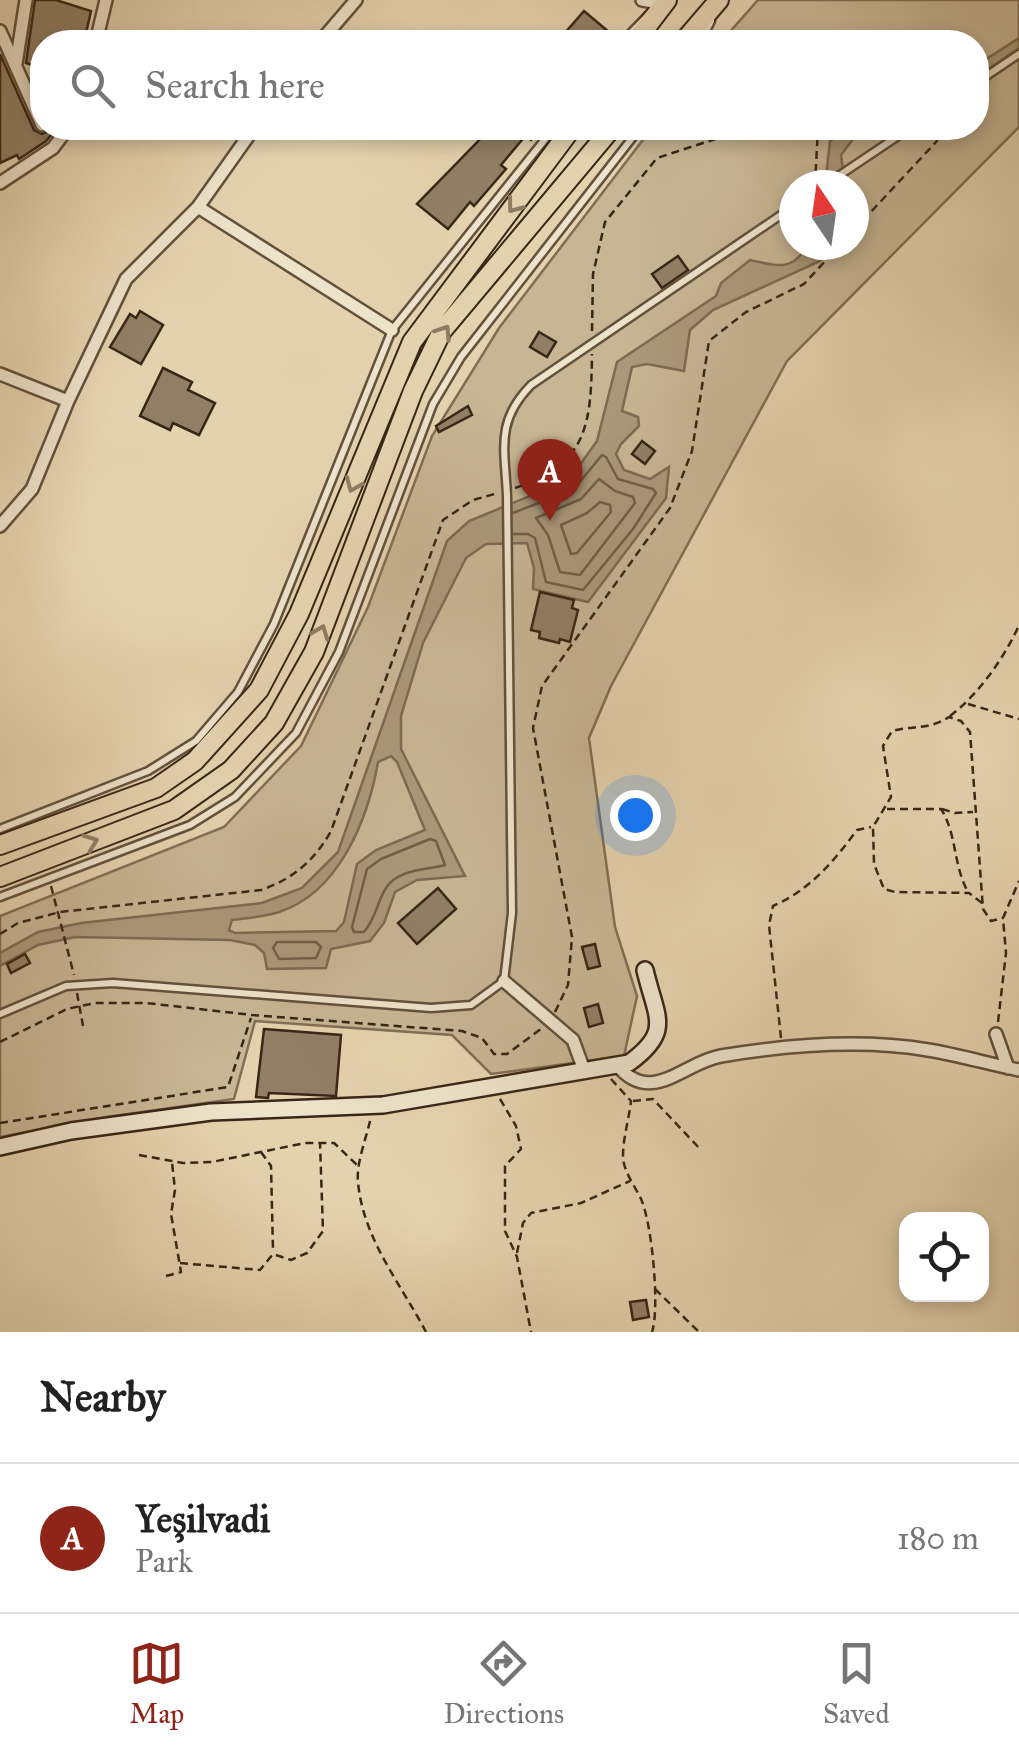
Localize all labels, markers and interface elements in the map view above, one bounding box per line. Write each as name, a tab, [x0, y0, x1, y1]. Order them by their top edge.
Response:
search box	[30, 30, 989, 140]
icon: search	[65, 58, 120, 113]
text: Search here	[145, 62, 325, 108]
north arrow	[779, 170, 869, 260]
one-way arrow	[508, 195, 525, 213]
one-way arrow	[432, 324, 451, 342]
pin: A	[518, 438, 582, 521]
one-way arrow	[344, 475, 364, 493]
one-way arrow	[309, 624, 330, 641]
your location	[610, 790, 661, 841]
one-way arrow	[81, 833, 99, 853]
map controls	[899, 1212, 989, 1302]
button: locate	[899, 1212, 989, 1302]
text: Nearby	[40, 1371, 165, 1423]
text: Yeşilvadi	[135, 1496, 270, 1542]
text: A	[62, 1519, 83, 1558]
text: 180 m	[897, 1519, 979, 1558]
text: Park	[135, 1542, 193, 1581]
tab: Map	[129, 1636, 184, 1731]
tab: Directions	[443, 1636, 564, 1731]
tab: Saved	[823, 1636, 890, 1731]

